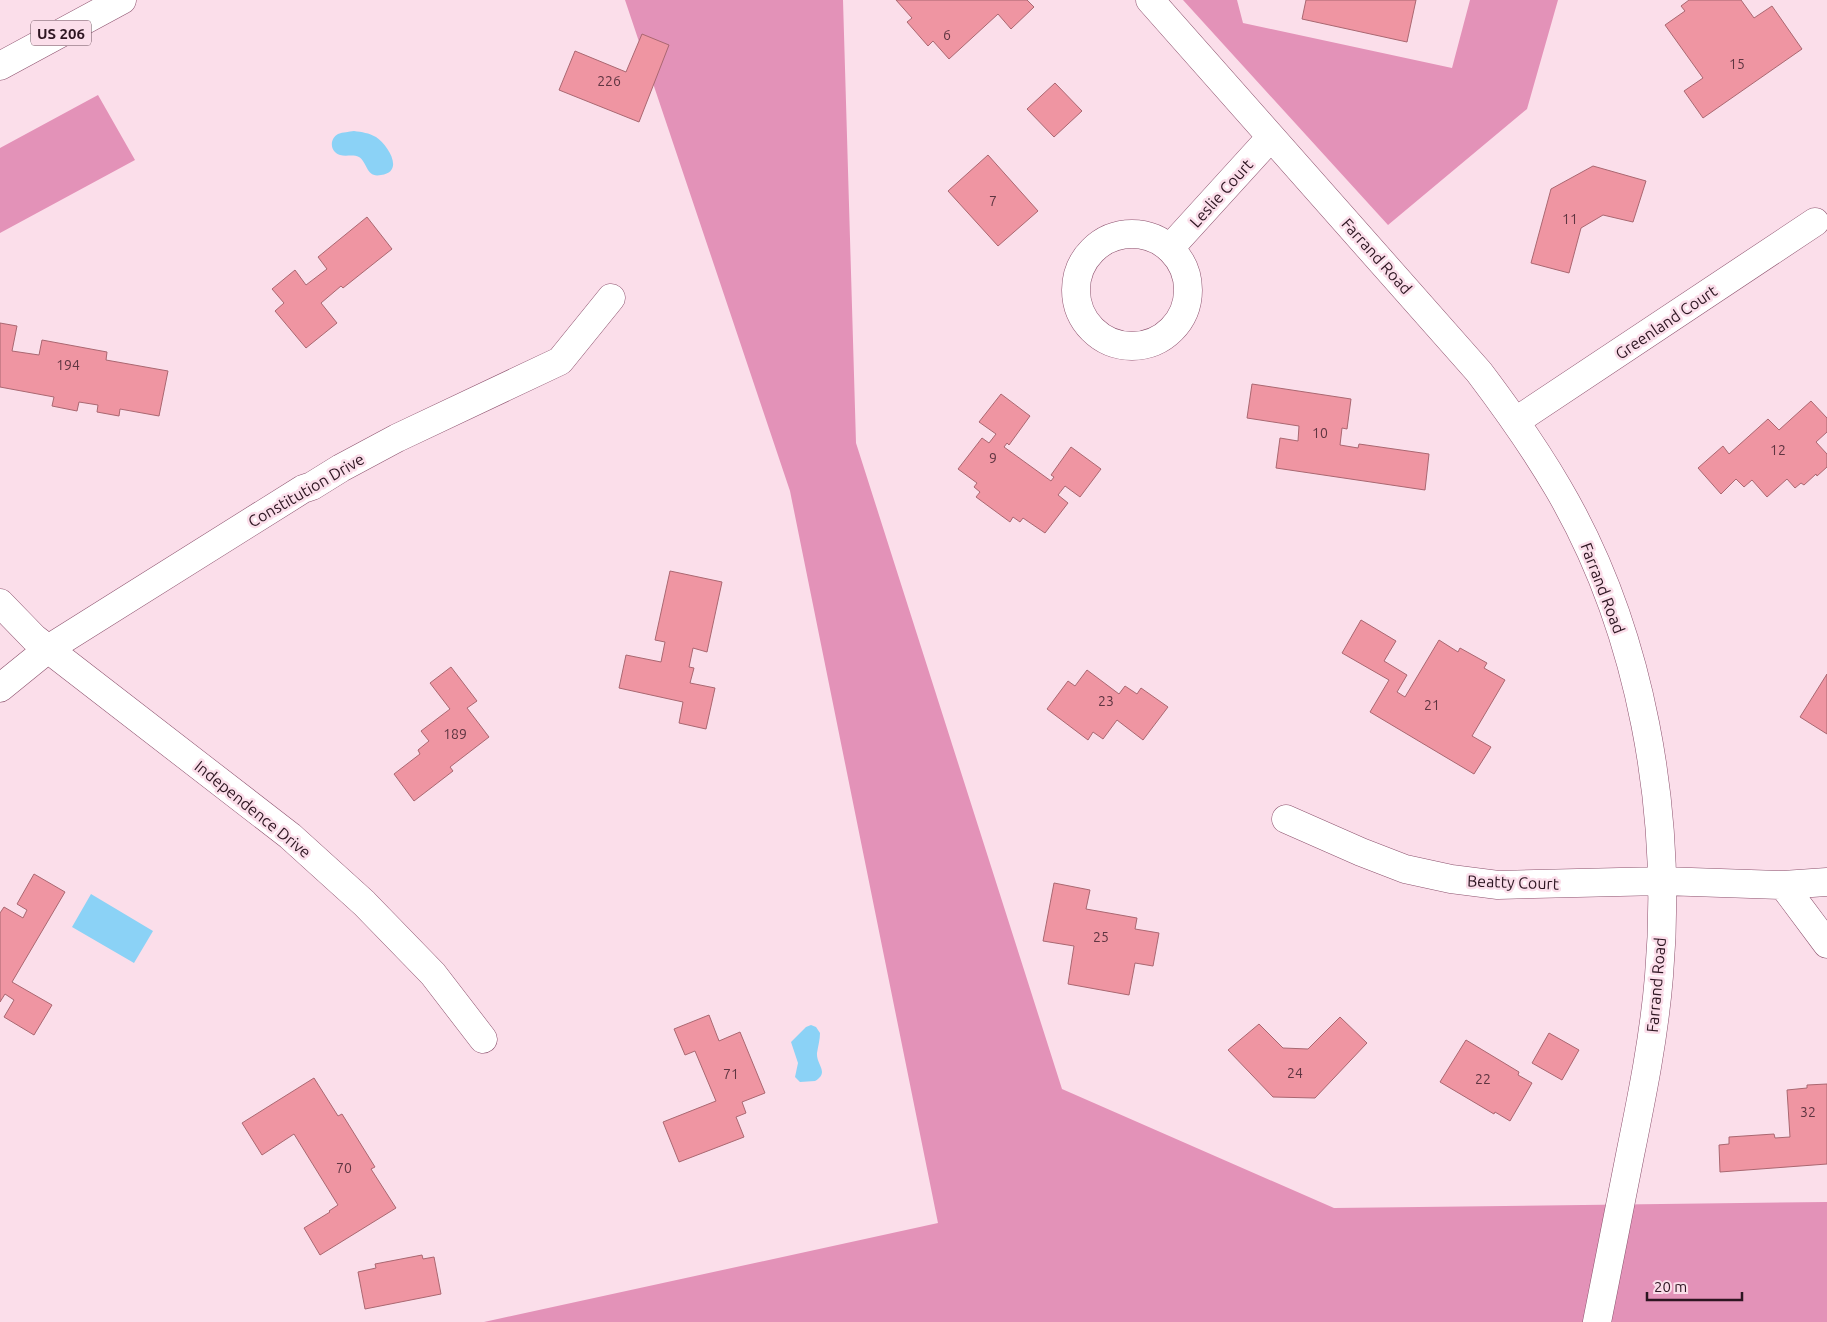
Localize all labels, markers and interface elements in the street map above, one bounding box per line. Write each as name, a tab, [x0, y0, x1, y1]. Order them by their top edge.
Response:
road number: US 206	[31, 20, 91, 46]
house number: 6	[943, 27, 951, 43]
house number: 15	[1729, 56, 1745, 72]
house number: 226	[597, 73, 621, 89]
street label: Leslie Court	[1186, 155, 1257, 231]
house number: 7	[989, 193, 997, 209]
house number: 11	[1562, 211, 1578, 227]
street label: Farrand Road	[1338, 215, 1416, 297]
street label: Greenland Court	[1612, 281, 1721, 363]
house number: 194	[56, 357, 80, 373]
house number: 10	[1312, 425, 1328, 441]
house number: 12	[1770, 442, 1786, 458]
street label: Constitution Drive	[245, 449, 367, 531]
house number: 9	[989, 450, 997, 466]
street label: Farrand Road	[1577, 540, 1629, 636]
house number: 23	[1098, 693, 1114, 709]
house number: 21	[1424, 697, 1440, 713]
house number: 189	[443, 726, 467, 742]
street label: Independence Drive	[191, 757, 315, 861]
street label: Beatty Court	[1467, 871, 1560, 893]
house number: 25	[1093, 929, 1109, 945]
street label: Farrand Road	[1643, 937, 1669, 1033]
house number: 24	[1287, 1065, 1303, 1081]
house number: 71	[723, 1066, 739, 1082]
house number: 22	[1475, 1071, 1491, 1087]
house number: 32	[1800, 1104, 1816, 1120]
house number: 70	[336, 1160, 352, 1176]
scale bar	[1647, 1270, 1742, 1302]
text: 20 m	[1654, 1278, 1687, 1295]

